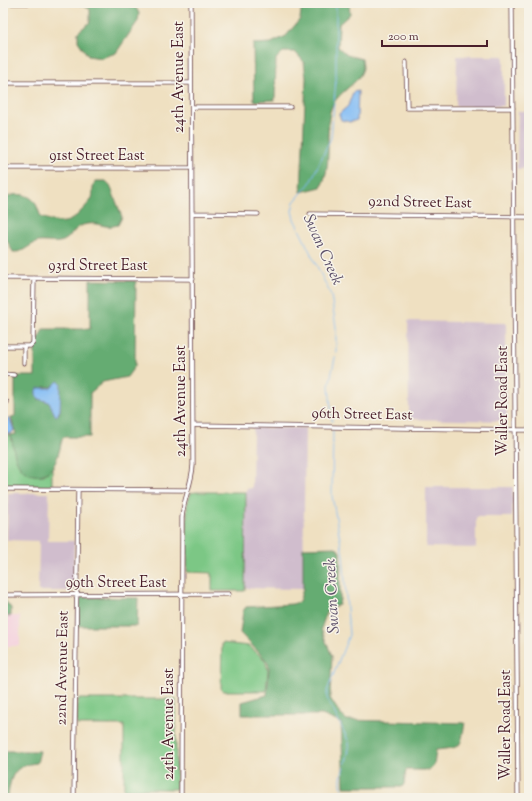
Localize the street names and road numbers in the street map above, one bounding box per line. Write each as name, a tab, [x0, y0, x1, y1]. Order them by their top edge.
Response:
street label: 24th Avenue East	[169, 21, 190, 133]
street label: 91st Street East	[49, 146, 145, 167]
street label: 92nd Street East	[368, 192, 472, 214]
street label: 93rd Street East	[48, 256, 148, 277]
street label: 24th Avenue East	[171, 345, 192, 457]
street label: Waller Road East	[493, 346, 514, 456]
street label: 96th Street East	[311, 404, 413, 426]
street label: 99th Street East	[66, 573, 166, 594]
street label: 22nd Avenue East	[52, 610, 74, 726]
street label: 24th Avenue East	[159, 668, 180, 780]
street label: Waller Road East	[496, 670, 517, 780]

